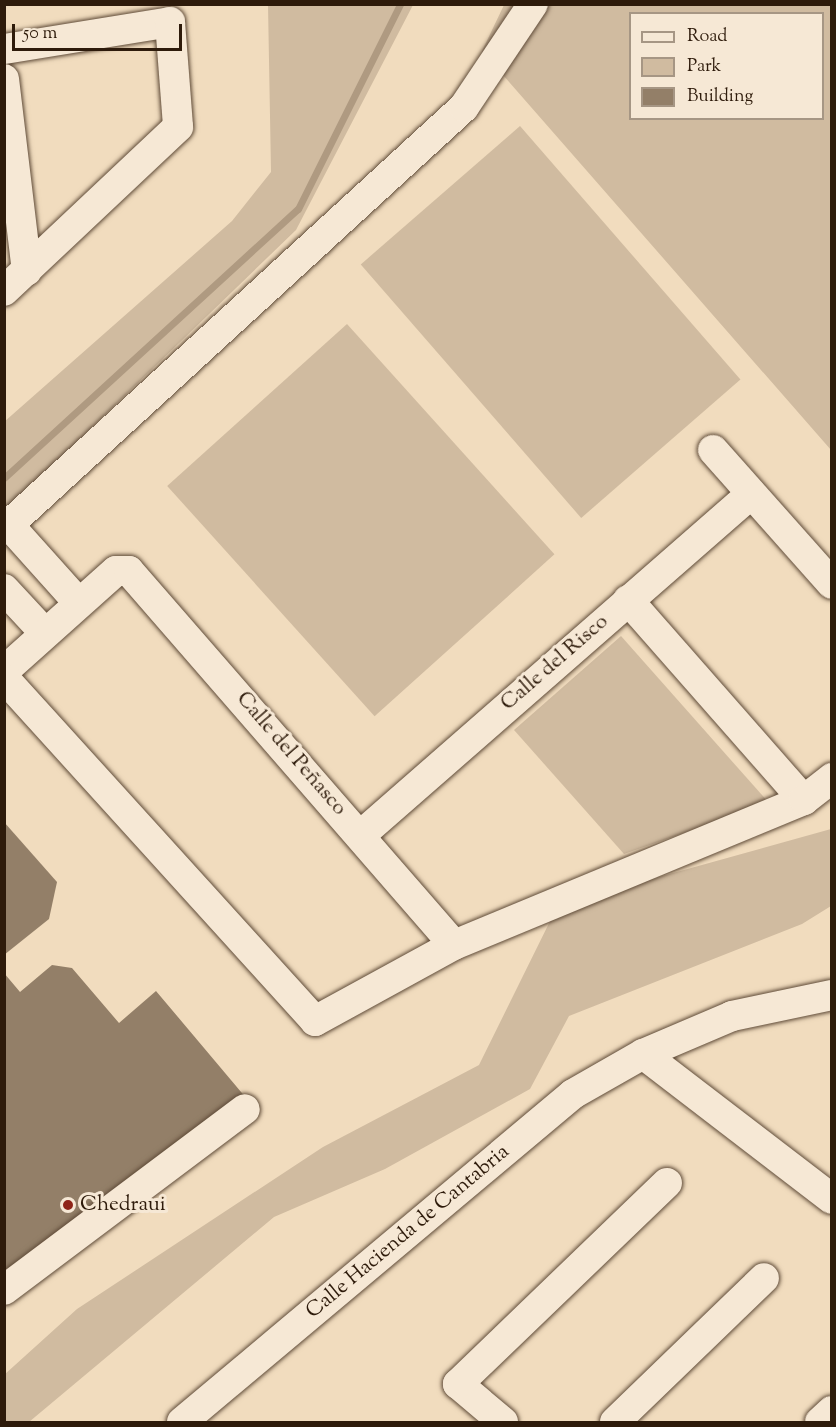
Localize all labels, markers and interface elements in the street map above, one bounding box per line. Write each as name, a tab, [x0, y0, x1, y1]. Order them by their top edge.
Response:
scale bar	[15, 12, 184, 50]
legend	[629, 12, 824, 120]
text: 50 m	[23, 21, 57, 47]
text: Road	[687, 24, 727, 50]
text: Park	[687, 54, 721, 80]
text: Building	[687, 84, 753, 110]
street label: Calle del Risco	[496, 610, 614, 716]
street label: Calle del Peñasco	[230, 687, 352, 821]
street label: Calle Hacienda de Cantabria	[301, 1140, 515, 1324]
place label: Chedraui	[80, 1192, 166, 1218]
marker: Chedraui	[61, 1198, 75, 1212]

